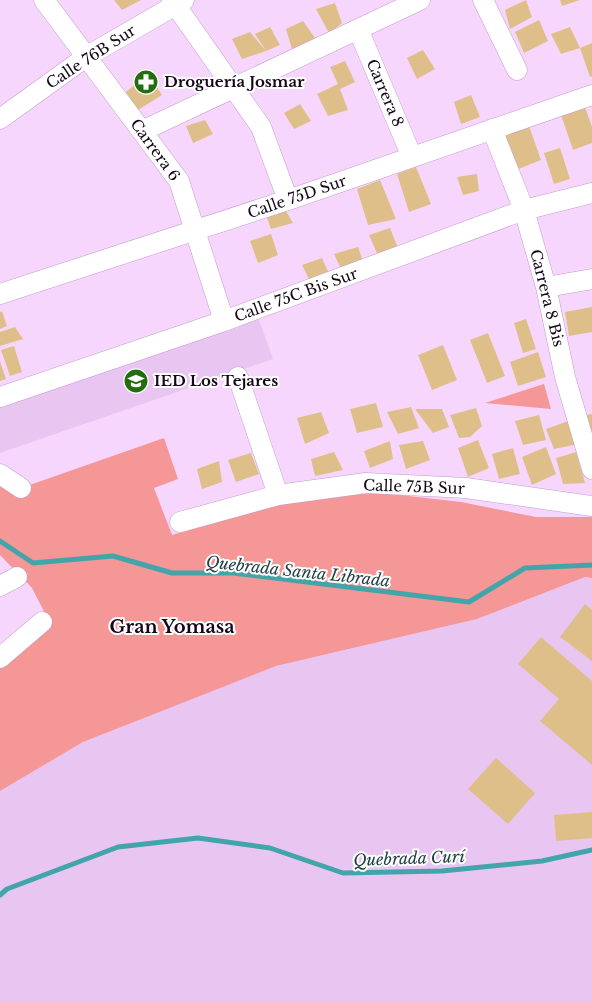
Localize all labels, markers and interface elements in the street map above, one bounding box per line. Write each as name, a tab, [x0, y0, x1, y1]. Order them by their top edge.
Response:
street label: Calle 76B Sur	[42, 20, 140, 93]
street label: Carrera 8	[363, 56, 408, 130]
pharmacy icon: Droguería Josmar	[133, 69, 159, 95]
place label: Droguería Josmar	[164, 72, 305, 91]
street label: Carrera 6	[126, 115, 184, 185]
street label: Calle 75D Sur	[245, 170, 350, 222]
street label: Carrera 8 Bis	[526, 247, 569, 349]
street label: Calle 75C Bis Sur	[232, 263, 361, 326]
school or university icon: IED Los Tejares	[123, 368, 149, 394]
place label: IED Los Tejares	[154, 371, 278, 390]
street label: Calle 75B Sur	[363, 475, 466, 498]
water label: Quebrada Santa Librada	[205, 551, 391, 591]
district label: Gran Yomasa	[109, 616, 235, 638]
water label: Quebrada Curí	[353, 846, 467, 870]

